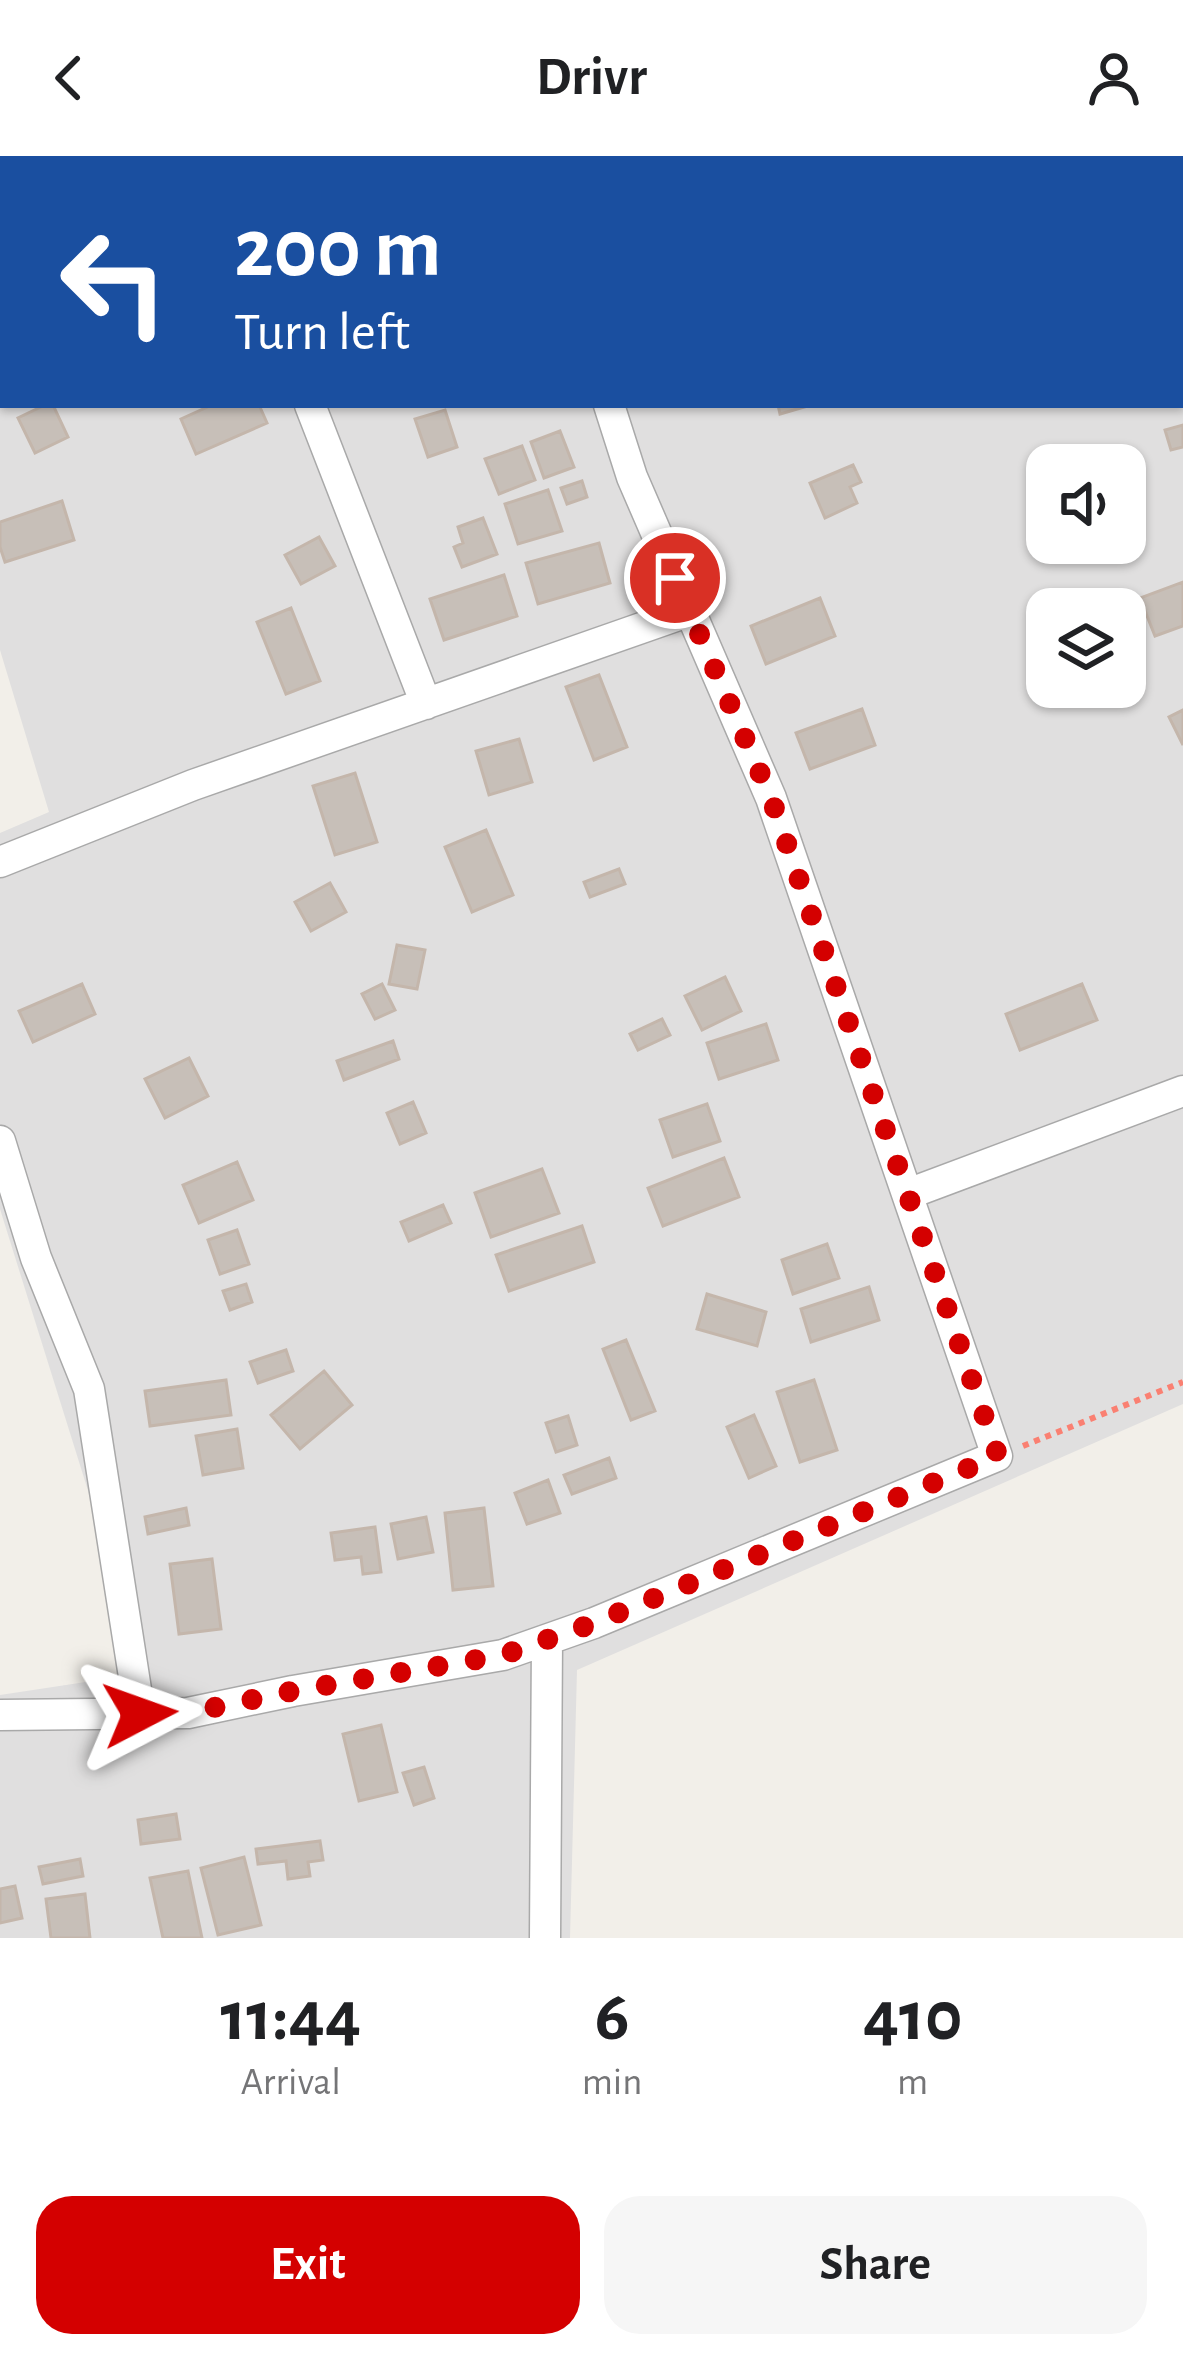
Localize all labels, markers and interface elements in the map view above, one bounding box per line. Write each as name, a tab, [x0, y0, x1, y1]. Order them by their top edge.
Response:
icon: back	[36, 45, 102, 111]
icon: person	[1081, 45, 1147, 111]
text: Drivr	[536, 51, 647, 105]
icon: left	[36, 204, 192, 360]
text: 200 m	[234, 208, 442, 292]
text: Turn left	[234, 306, 410, 360]
map controls	[1026, 444, 1146, 708]
button: sound	[1026, 444, 1146, 564]
pin	[624, 527, 726, 629]
icon: arrive	[642, 545, 708, 611]
button: layers	[1026, 588, 1146, 708]
position arrow	[77, 1651, 203, 1777]
text: 11:44	[220, 1981, 361, 2053]
text: 6	[595, 1981, 629, 2053]
text: 410	[863, 1981, 963, 2053]
text: Arrival	[241, 2063, 341, 2102]
text: min	[582, 2063, 642, 2102]
text: m	[897, 2063, 928, 2102]
button: Exit	[36, 2196, 580, 2334]
button: Share	[604, 2196, 1147, 2334]

